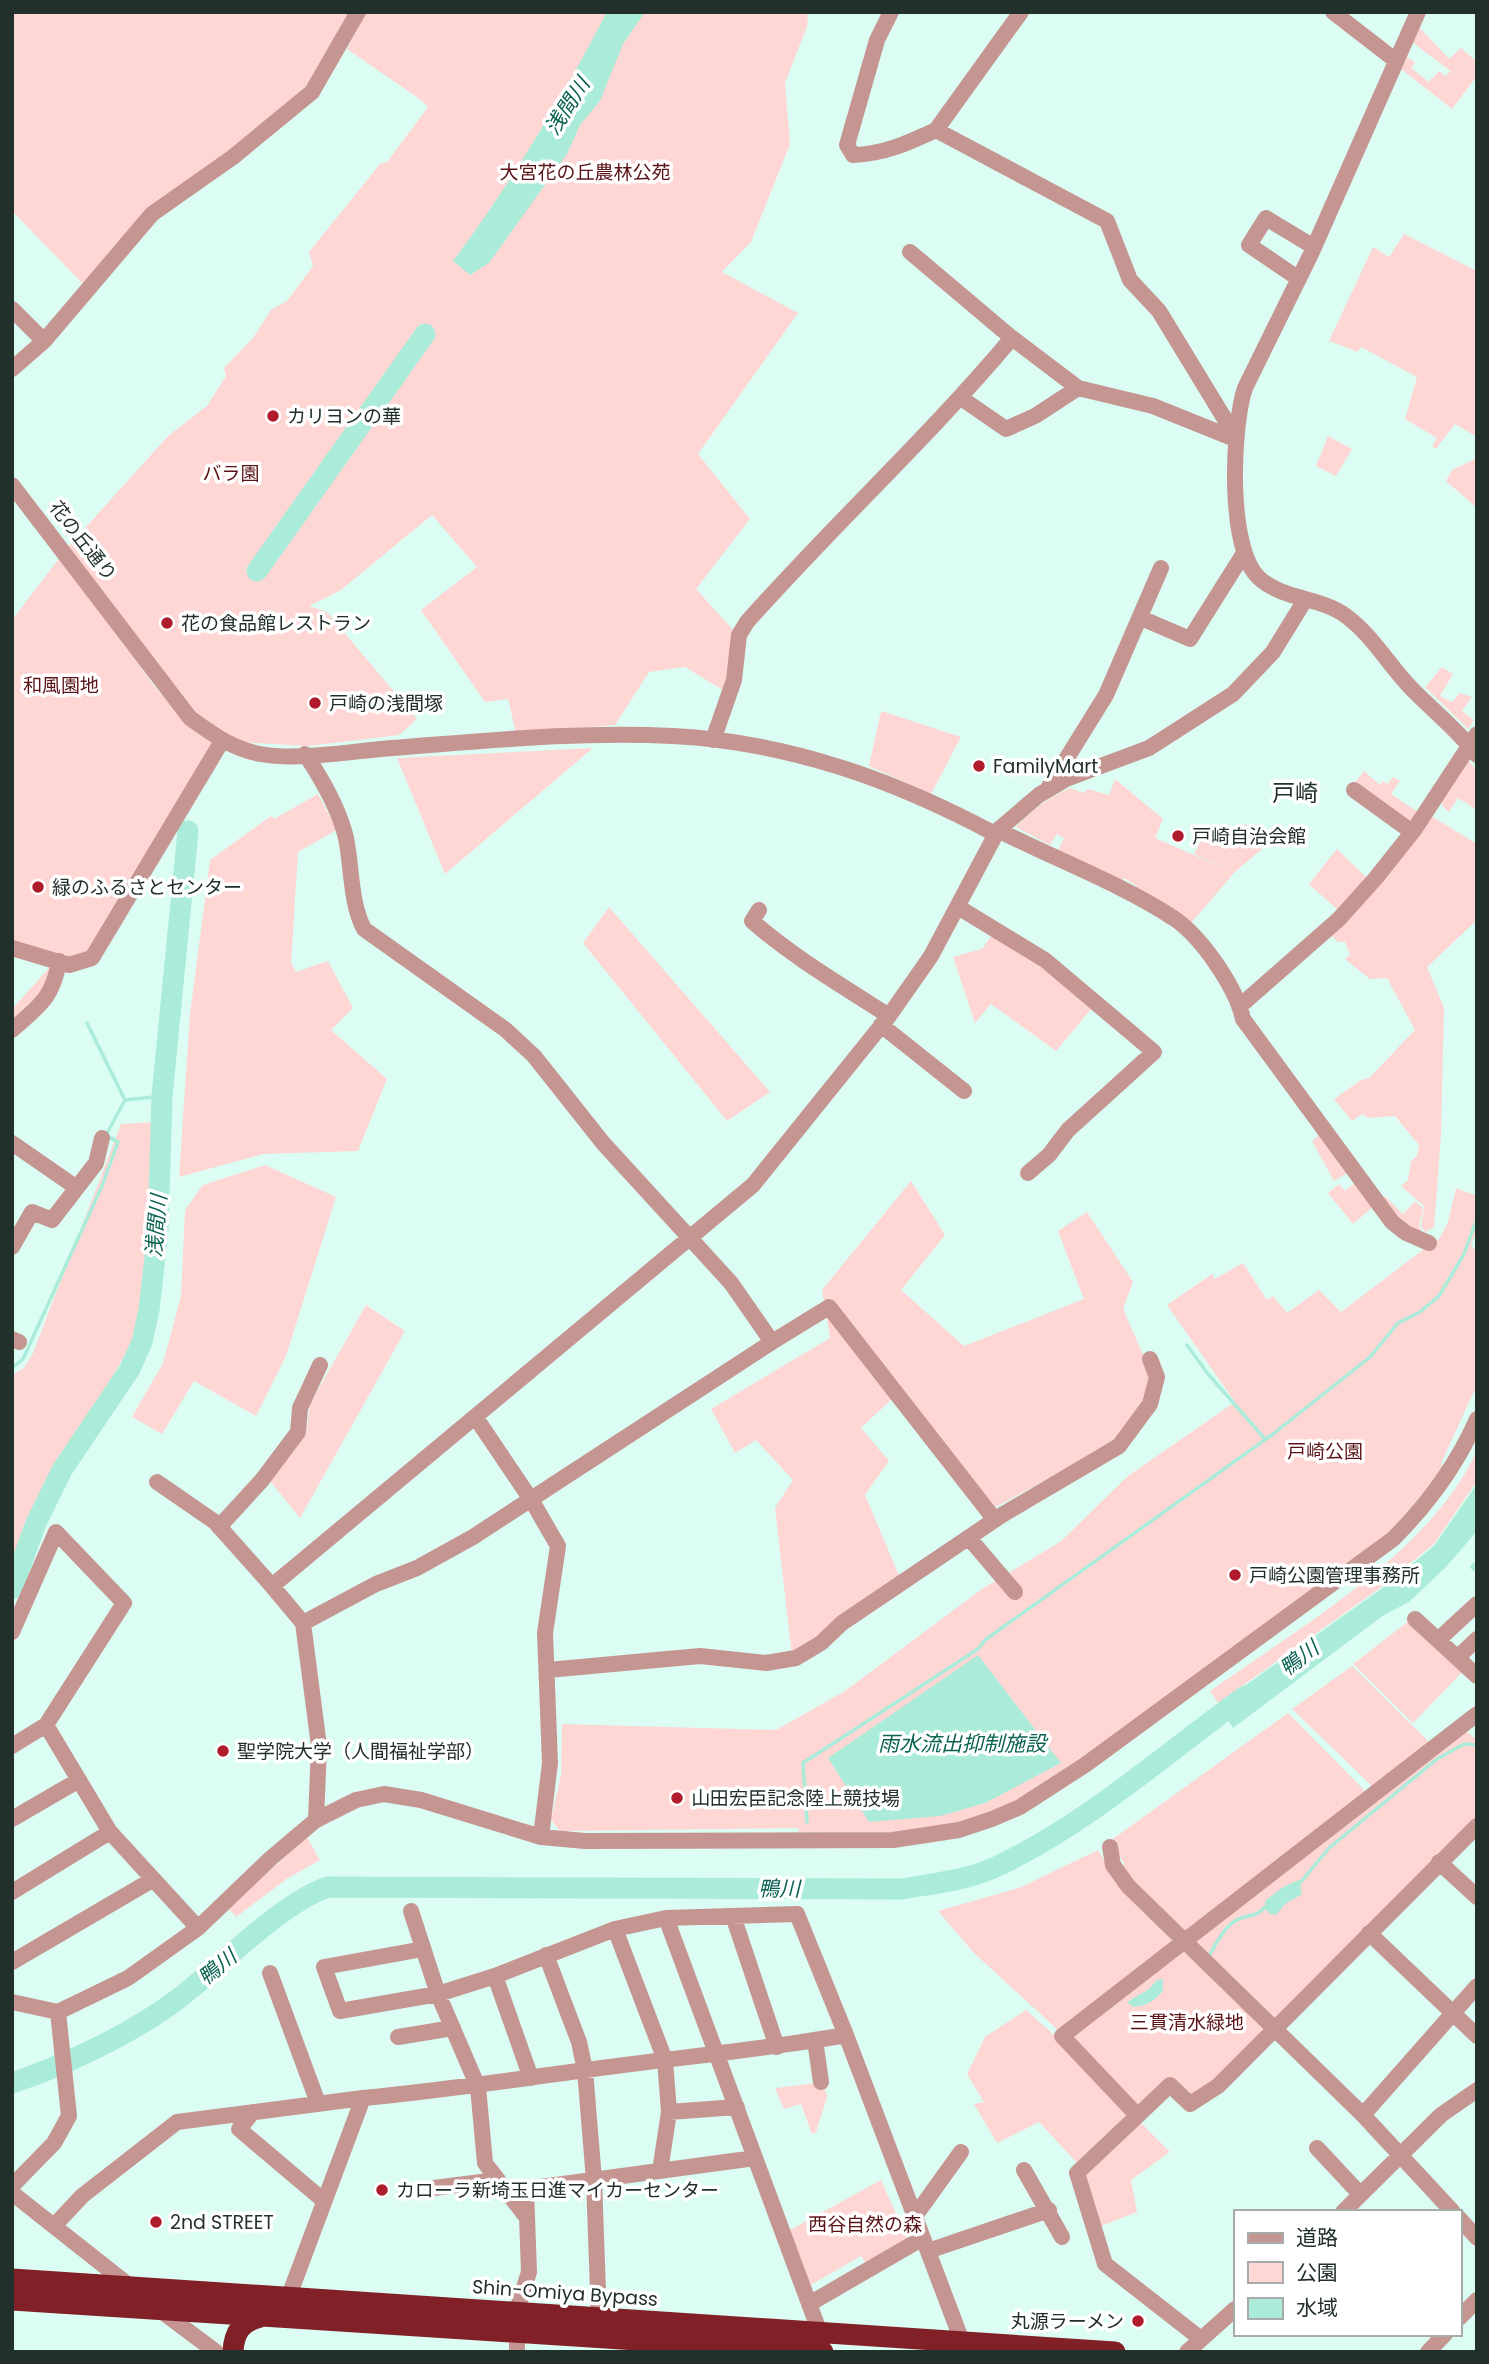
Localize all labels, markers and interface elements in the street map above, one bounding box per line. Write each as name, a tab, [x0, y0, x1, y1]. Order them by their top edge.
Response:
water label: 浅間川	[538, 70, 597, 140]
park label: 大宮花の丘農林公苑	[499, 159, 671, 186]
place label: カリヨンの華	[287, 403, 401, 430]
marker: カリヨンの華	[265, 408, 281, 424]
park label: バラ園	[202, 460, 260, 487]
street label: 花の丘通り	[43, 495, 123, 587]
place label: 花の食品館レストラン	[181, 610, 371, 637]
marker: 花の食品館レストラン	[159, 615, 175, 631]
park label: 和風園地	[23, 672, 99, 699]
place label: 戸崎の浅間塚	[329, 690, 443, 717]
marker: 戸崎の浅間塚	[307, 695, 323, 711]
place label: FamilyMart	[993, 753, 1098, 780]
marker: FamilyMart	[971, 758, 987, 774]
district label: 戸崎	[1272, 777, 1318, 809]
place label: 戸崎自治会館	[1192, 823, 1306, 850]
marker: 戸崎自治会館	[1170, 828, 1186, 844]
place label: 緑のふるさとセンター	[52, 874, 242, 901]
marker: 緑のふるさとセンター	[30, 879, 46, 895]
water label: 浅間川	[139, 1191, 173, 1259]
park label: 戸崎公園	[1287, 1438, 1363, 1465]
place label: 戸崎公園管理事務所	[1249, 1562, 1420, 1589]
marker: 戸崎公園管理事務所	[1227, 1567, 1243, 1583]
water label: 鴨川	[1274, 1633, 1326, 1682]
water label: 雨水流出抑制施設	[878, 1729, 1049, 1758]
place label: 聖学院大学（人間福祉学部）	[237, 1738, 484, 1765]
marker: 聖学院大学（人間福祉学部）	[215, 1743, 231, 1759]
place label: 山田宏臣記念陸上競技場	[691, 1785, 900, 1812]
marker: 山田宏臣記念陸上競技場	[669, 1790, 685, 1806]
water label: 鴨川	[758, 1874, 802, 1903]
water label: 鴨川	[192, 1941, 244, 1991]
park label: 三貫清水緑地	[1130, 2009, 1244, 2036]
place label: カローラ新埼玉日進マイカーセンター	[396, 2177, 719, 2204]
marker: カローラ新埼玉日進マイカーセンター	[374, 2182, 390, 2198]
place label: 2nd STREET	[170, 2209, 274, 2236]
legend	[1234, 2210, 1461, 2336]
park label: 西谷自然の森	[808, 2211, 922, 2238]
marker: 2nd STREET	[148, 2214, 164, 2230]
text: 道路	[1296, 2223, 1338, 2252]
text: 公園	[1296, 2258, 1338, 2287]
street label: Shin-Omiya Bypass	[471, 2273, 659, 2313]
text: 水域	[1296, 2293, 1338, 2322]
place label: 丸源ラーメン	[1011, 2308, 1124, 2335]
marker: 丸源ラーメン	[1130, 2313, 1146, 2329]

